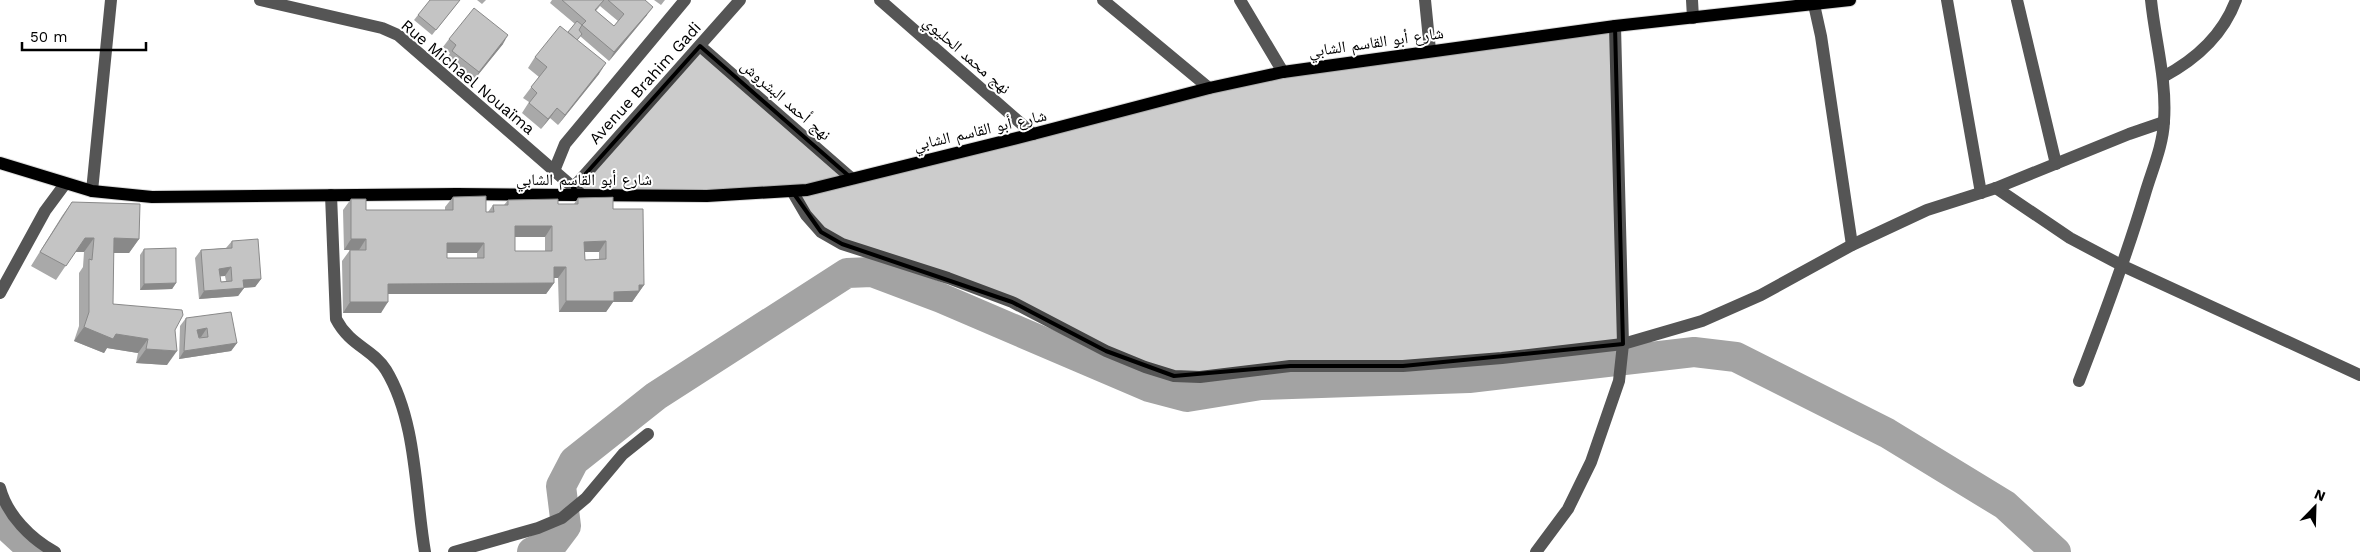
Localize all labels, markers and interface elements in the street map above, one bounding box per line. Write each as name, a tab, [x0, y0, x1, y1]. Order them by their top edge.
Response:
street label: نهج محمد الحليوي	[918, 12, 1014, 100]
street label: Rue Michael Nouaïma	[397, 16, 539, 138]
street label: Avenue Brahim Gadi	[585, 18, 705, 148]
scale bar	[22, 20, 146, 52]
street label: شارع أبو القاسم الشابي	[1307, 23, 1445, 64]
text: 50 m	[30, 28, 67, 46]
street label: نهج أحمد البشروش	[737, 56, 835, 145]
street label: شارع أبو القاسم الشابي	[912, 105, 1049, 158]
street label: شارع أبو القاسم الشابي	[516, 170, 652, 192]
north arrow	[2290, 482, 2340, 532]
text: N	[2312, 486, 2328, 504]

